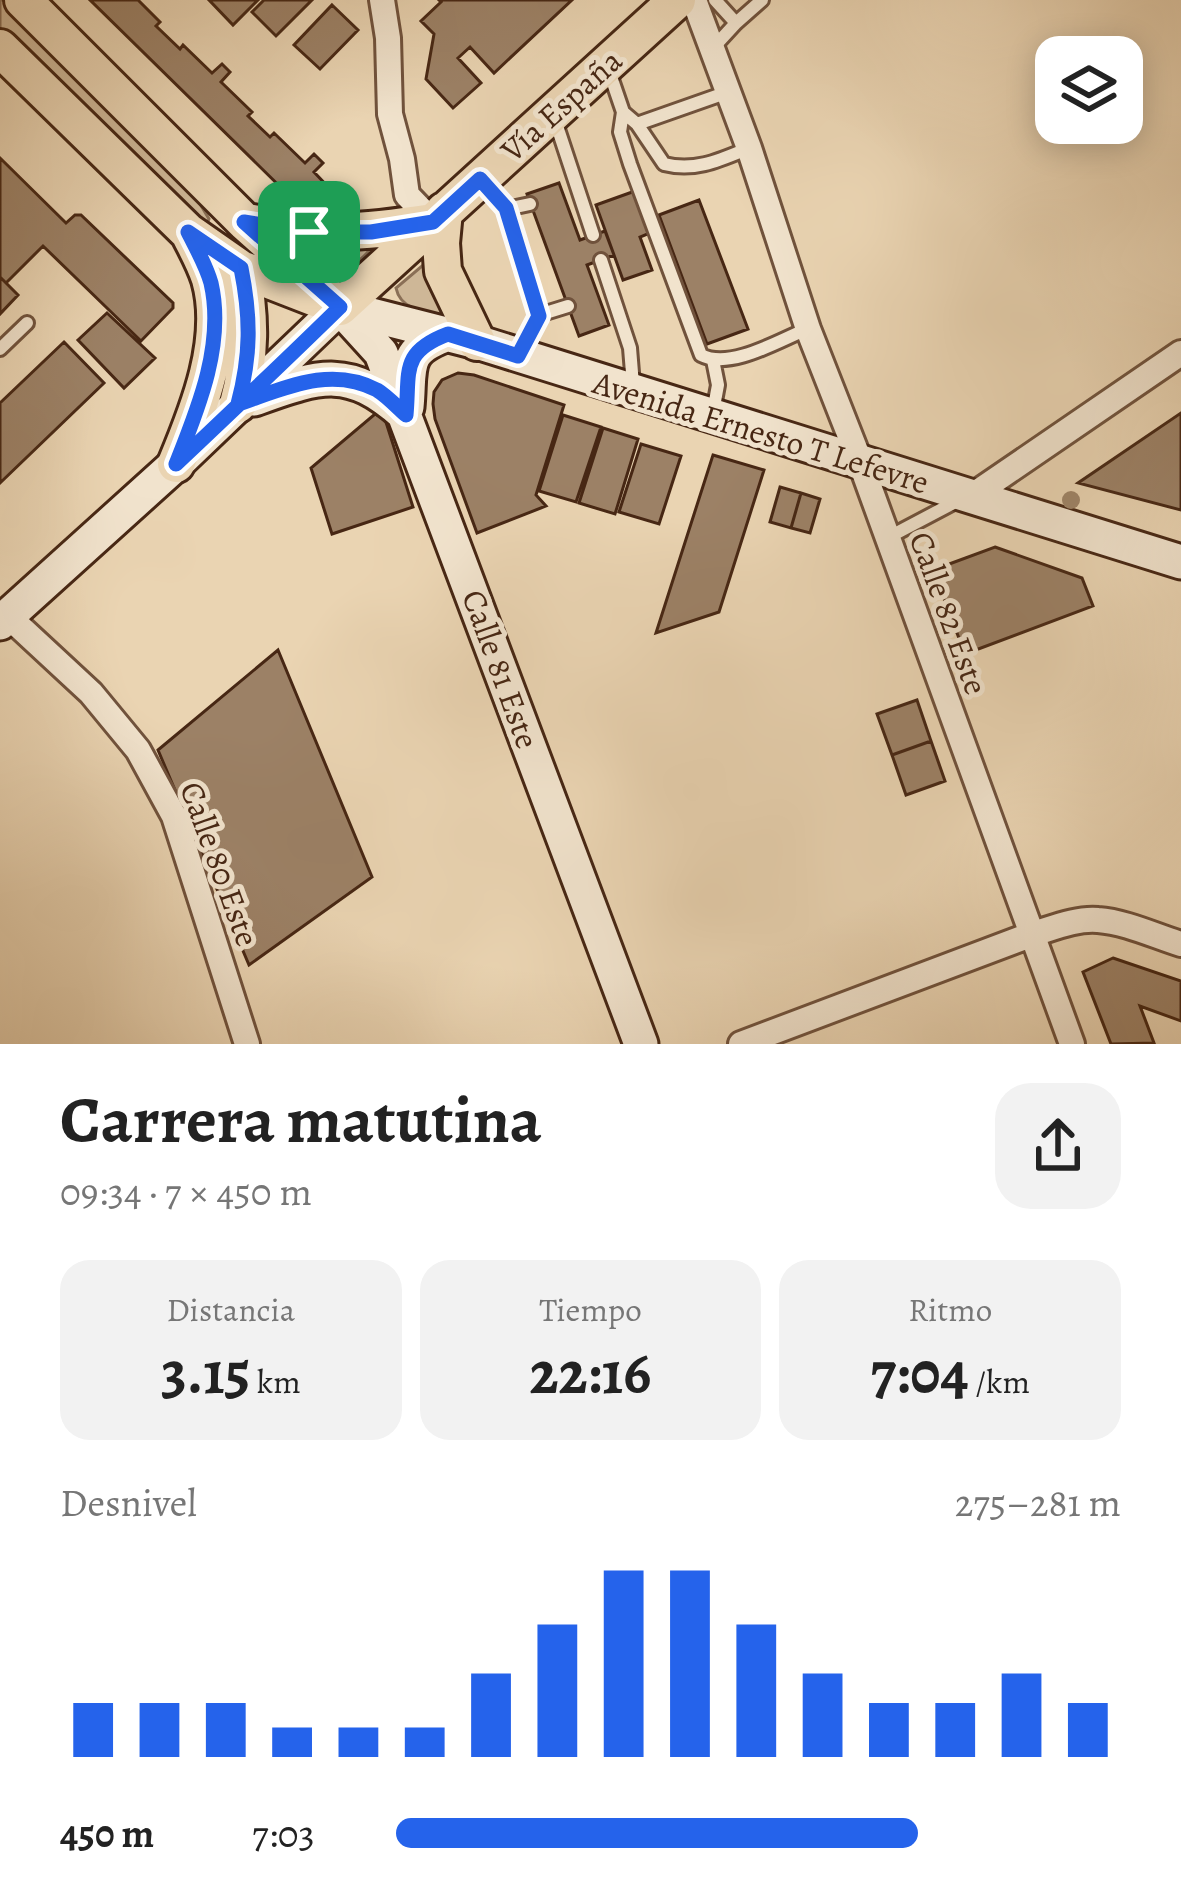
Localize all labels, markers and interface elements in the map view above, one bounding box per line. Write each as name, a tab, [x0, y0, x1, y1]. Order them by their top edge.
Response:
map controls	[1035, 36, 1143, 144]
button: layers	[1035, 36, 1143, 144]
street label: Vía España	[490, 38, 632, 172]
pin	[258, 181, 360, 283]
icon: arrive	[276, 199, 342, 265]
street label: Avenida Ernesto T Lefevre	[587, 359, 934, 504]
street label: Calle 82 Este	[899, 525, 999, 701]
street label: Calle 81 Este	[452, 583, 550, 755]
street label: Calle 80 Este	[169, 775, 271, 953]
text: Carrera matutina	[60, 1075, 542, 1165]
button: share	[995, 1083, 1121, 1209]
text: 09:34 · 7 × 450 m	[60, 1165, 312, 1218]
text: Distancia	[166, 1287, 295, 1332]
text: Tiempo	[539, 1287, 642, 1332]
text: Ritmo	[908, 1287, 992, 1332]
text: 3.15	[161, 1332, 250, 1414]
text: 22:16	[530, 1332, 651, 1414]
text: 7:04	[870, 1332, 969, 1414]
text: km	[250, 1359, 301, 1404]
text: /km	[969, 1359, 1030, 1404]
text: Desnivel	[60, 1476, 197, 1529]
text: 275–281 m	[955, 1476, 1121, 1529]
text: 450 m	[60, 1807, 154, 1860]
text: 7:03	[252, 1807, 315, 1860]

